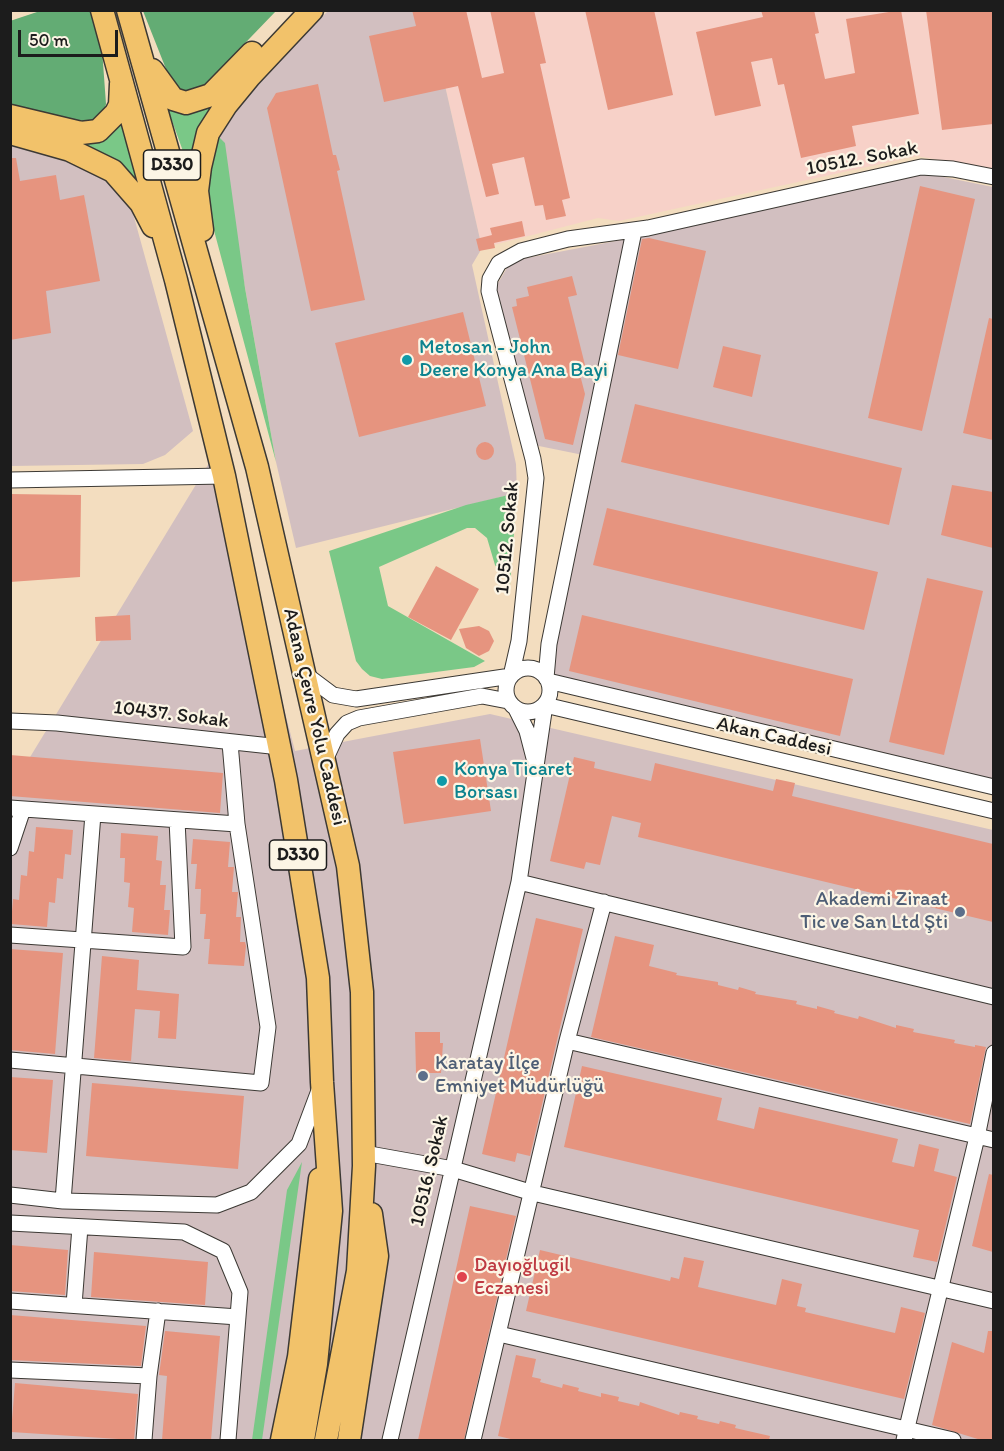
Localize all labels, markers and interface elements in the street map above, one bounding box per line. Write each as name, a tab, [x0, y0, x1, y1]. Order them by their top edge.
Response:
scale bar	[21, 18, 122, 56]
text: 50 m	[29, 29, 69, 51]
street label: 10512. Sokak	[804, 136, 920, 182]
road number: D330	[144, 150, 201, 180]
place label: Metosan - John Deere Konya Ana Bayi	[419, 336, 608, 383]
marker: Metosan - John Deere Konya Ana Bayi	[400, 353, 414, 367]
street label: 10512. Sokak	[491, 481, 525, 595]
street label: Adana Çevre Yolu Caddesi	[277, 606, 351, 828]
street label: 10437. Sokak	[112, 696, 230, 734]
street label: Akan Caddesi	[714, 712, 834, 762]
place label: Konya Ticaret Borsası	[454, 758, 572, 805]
marker: Konya Ticaret Borsası	[435, 774, 449, 788]
road number: D330	[270, 840, 326, 870]
place label: Akademi Ziraat Tic ve San Ltd Şti	[800, 888, 948, 935]
marker: Akademi Ziraat Tic ve San Ltd Şti	[953, 905, 967, 919]
place label: Karatay İlçe Emniyet Müdürlüğü	[435, 1052, 604, 1099]
marker: Karatay İlçe Emniyet Müdürlüğü	[416, 1069, 430, 1083]
street label: 10516. Sokak	[406, 1113, 454, 1229]
place label: Dayıoğlugil Eczanesi	[474, 1254, 570, 1301]
marker: Dayıoğlugil Eczanesi	[455, 1270, 469, 1284]

